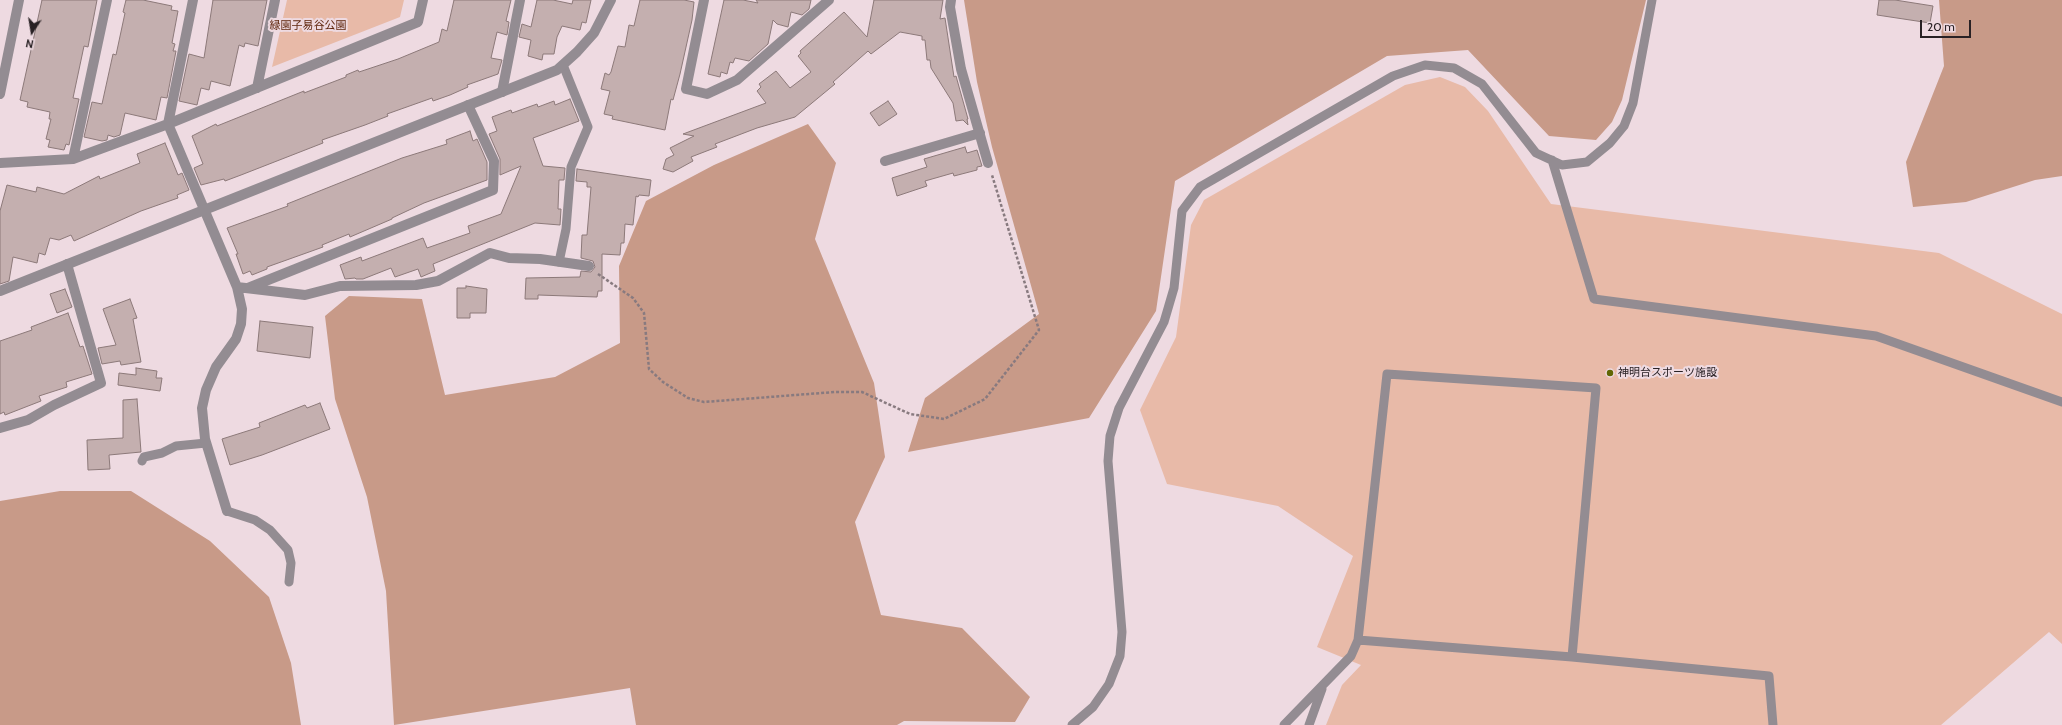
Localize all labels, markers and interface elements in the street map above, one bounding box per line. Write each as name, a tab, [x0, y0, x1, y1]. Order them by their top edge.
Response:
north arrow	[12, 12, 52, 52]
scale bar	[1922, 12, 1973, 38]
park label: 緑園子易谷公園	[270, 19, 346, 33]
text: 20 m	[1927, 19, 1955, 34]
text: N	[24, 36, 35, 51]
place label: 神明台スポーツ施設	[1618, 366, 1717, 380]
marker: 神明台スポーツ施設	[1605, 368, 1615, 378]

